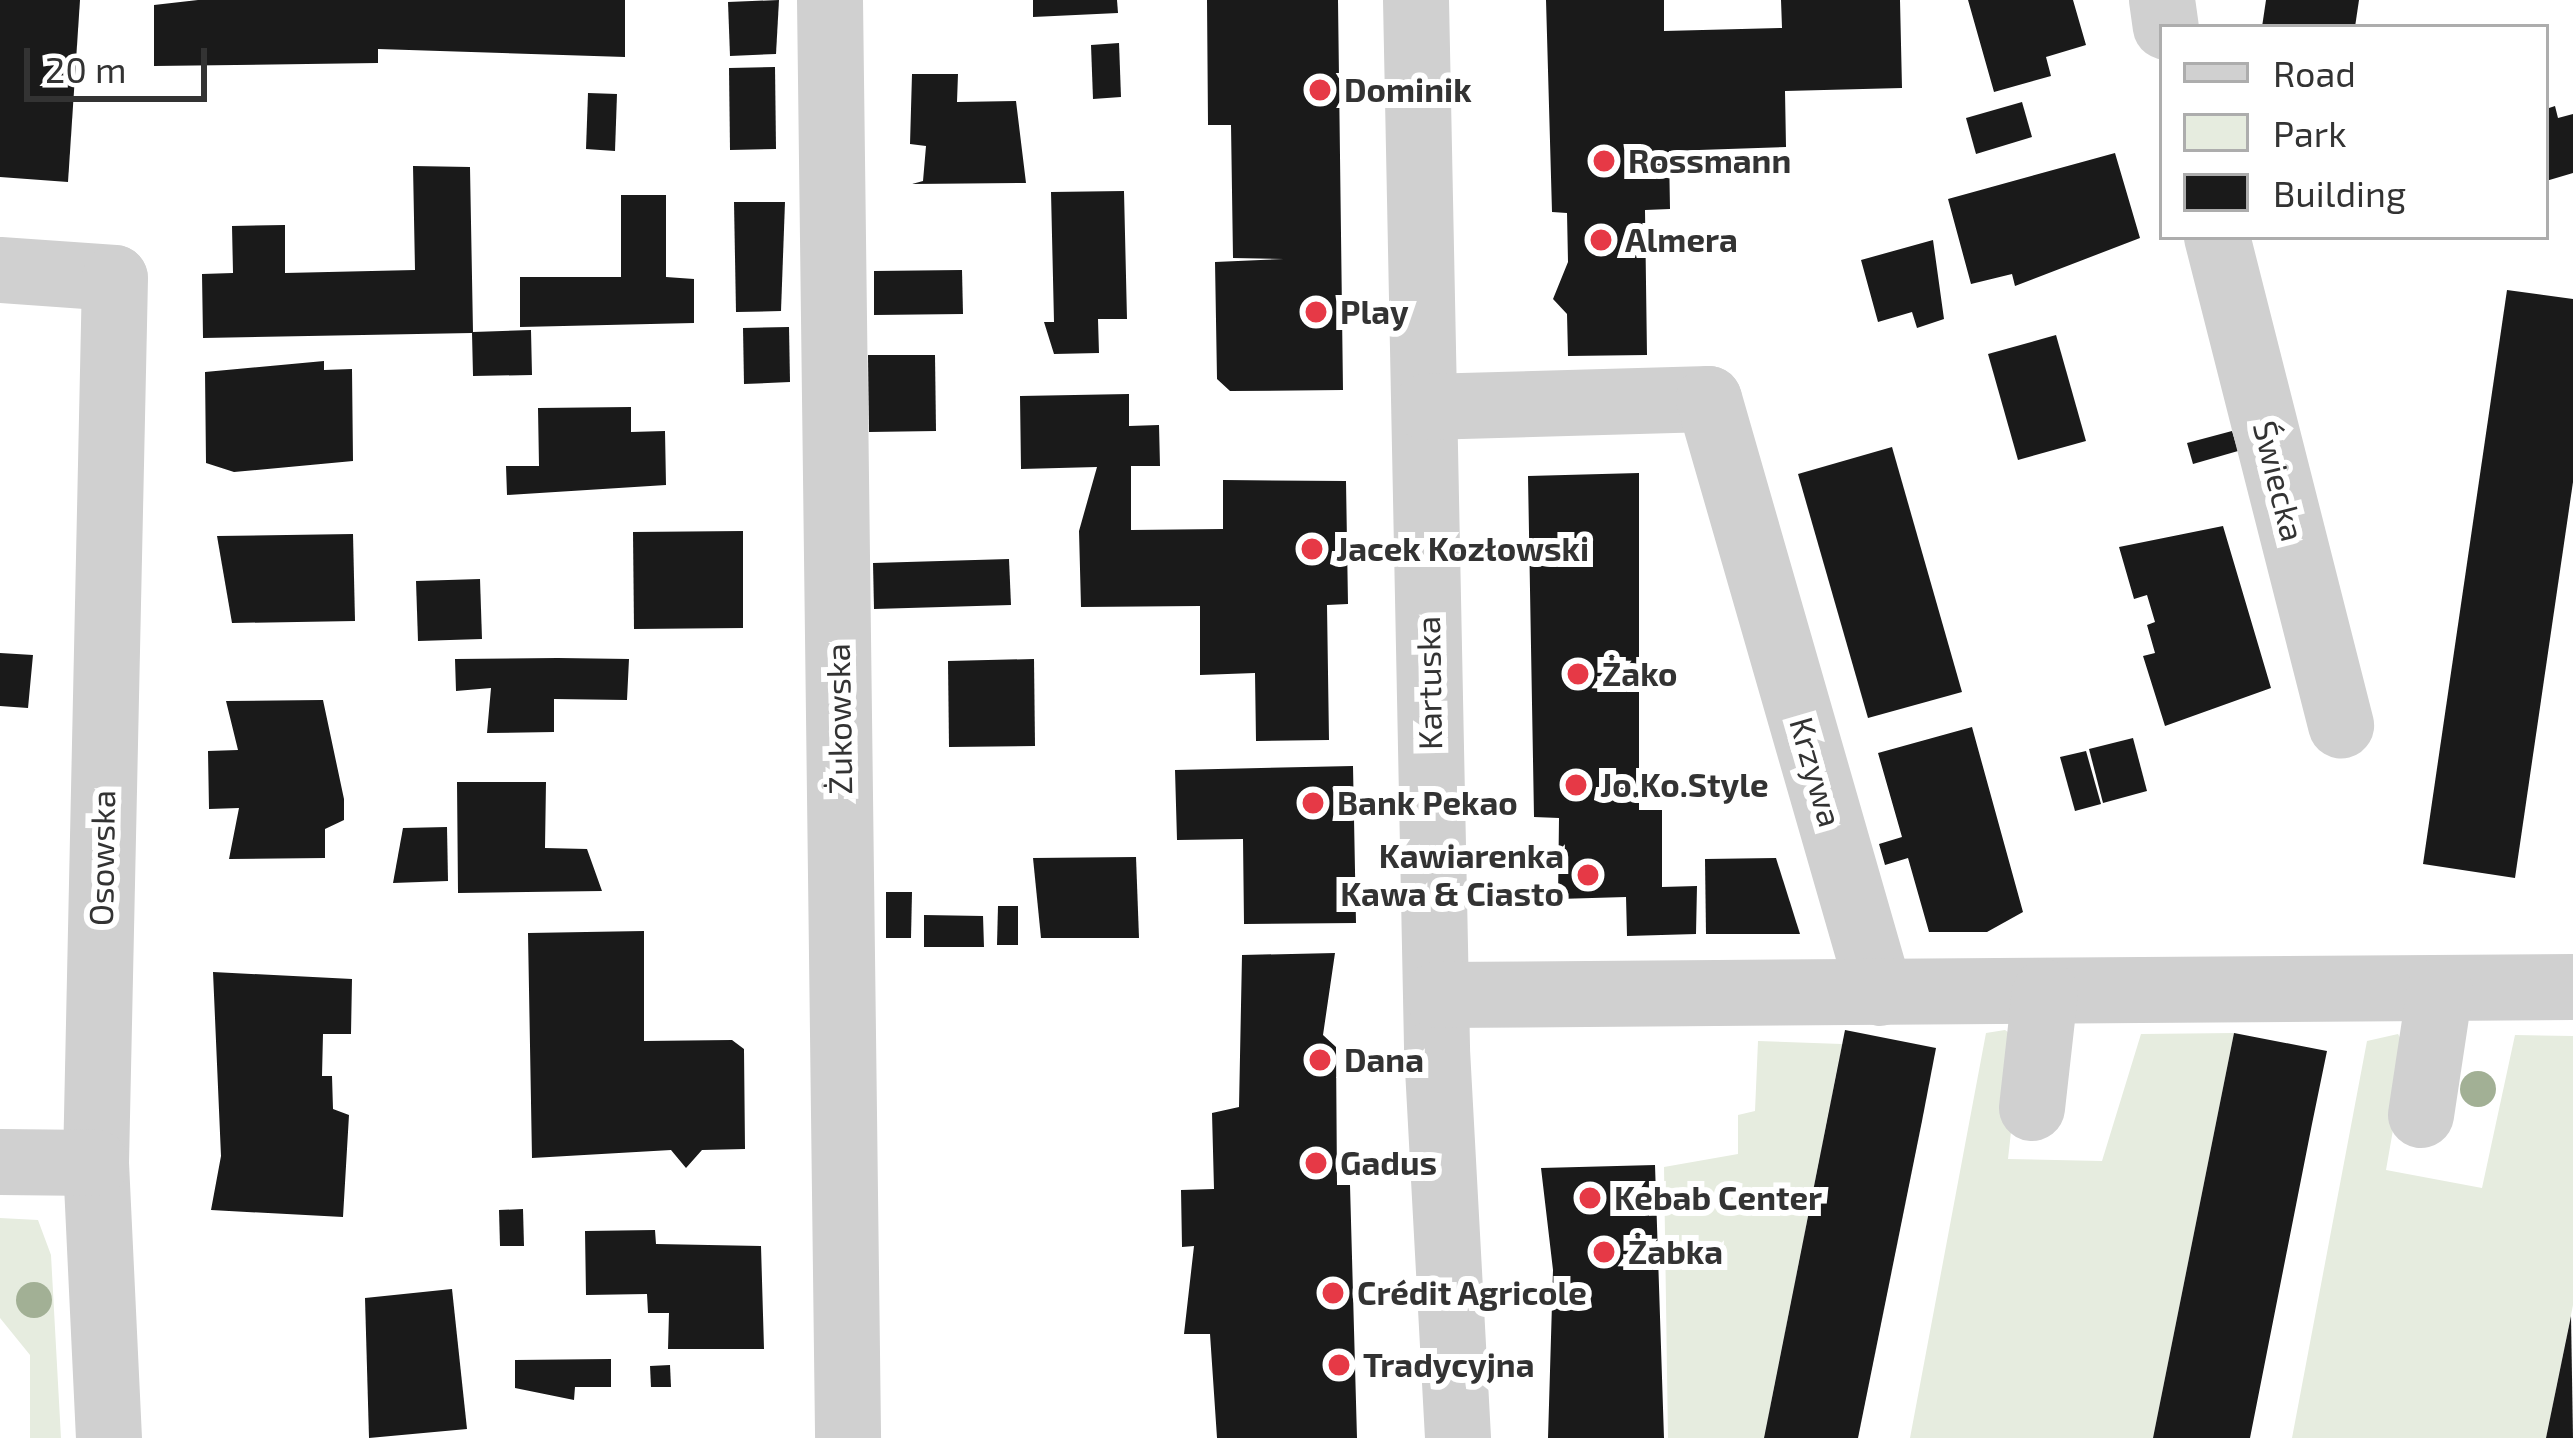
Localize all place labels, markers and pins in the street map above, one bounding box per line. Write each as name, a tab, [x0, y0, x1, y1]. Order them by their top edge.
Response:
place label: Dominik	[1344, 70, 1472, 110]
marker: Dominik	[1307, 77, 1333, 103]
place label: Rossmann	[1628, 141, 1791, 181]
marker: Rossmann	[1591, 148, 1617, 174]
place label: Almera	[1625, 220, 1738, 260]
marker: Almera	[1588, 227, 1614, 253]
place label: Play	[1340, 292, 1409, 332]
marker: Play	[1303, 299, 1329, 325]
place label: Jacek Kozłowski	[1336, 529, 1589, 569]
marker: Jacek Kozłowski	[1299, 536, 1325, 562]
place label: Żako	[1602, 654, 1677, 694]
marker: Żako	[1565, 661, 1591, 687]
place label: Jo.Ko.Style	[1600, 765, 1769, 805]
marker: Jo.Ko.Style	[1563, 772, 1589, 798]
place label: Bank Pekao	[1337, 783, 1518, 823]
marker: Bank Pekao	[1300, 790, 1326, 816]
place label: Kawiarenka Kawa & Ciasto	[1340, 836, 1564, 914]
marker: Kawiarenka Kawa & Ciasto	[1575, 862, 1601, 888]
place label: Dana	[1344, 1040, 1424, 1080]
marker: Dana	[1307, 1047, 1333, 1073]
place label: Gadus	[1340, 1143, 1437, 1183]
marker: Gadus	[1303, 1150, 1329, 1176]
place label: Kebab Center	[1614, 1178, 1822, 1218]
marker: Kebab Center	[1577, 1185, 1603, 1211]
place label: Żabka	[1628, 1232, 1723, 1272]
marker: Żabka	[1591, 1239, 1617, 1265]
place label: Crédit Agricole	[1357, 1273, 1588, 1313]
marker: Crédit Agricole	[1320, 1280, 1346, 1306]
place label: Tradycyjna	[1363, 1345, 1535, 1385]
marker: Tradycyjna	[1326, 1352, 1352, 1378]

